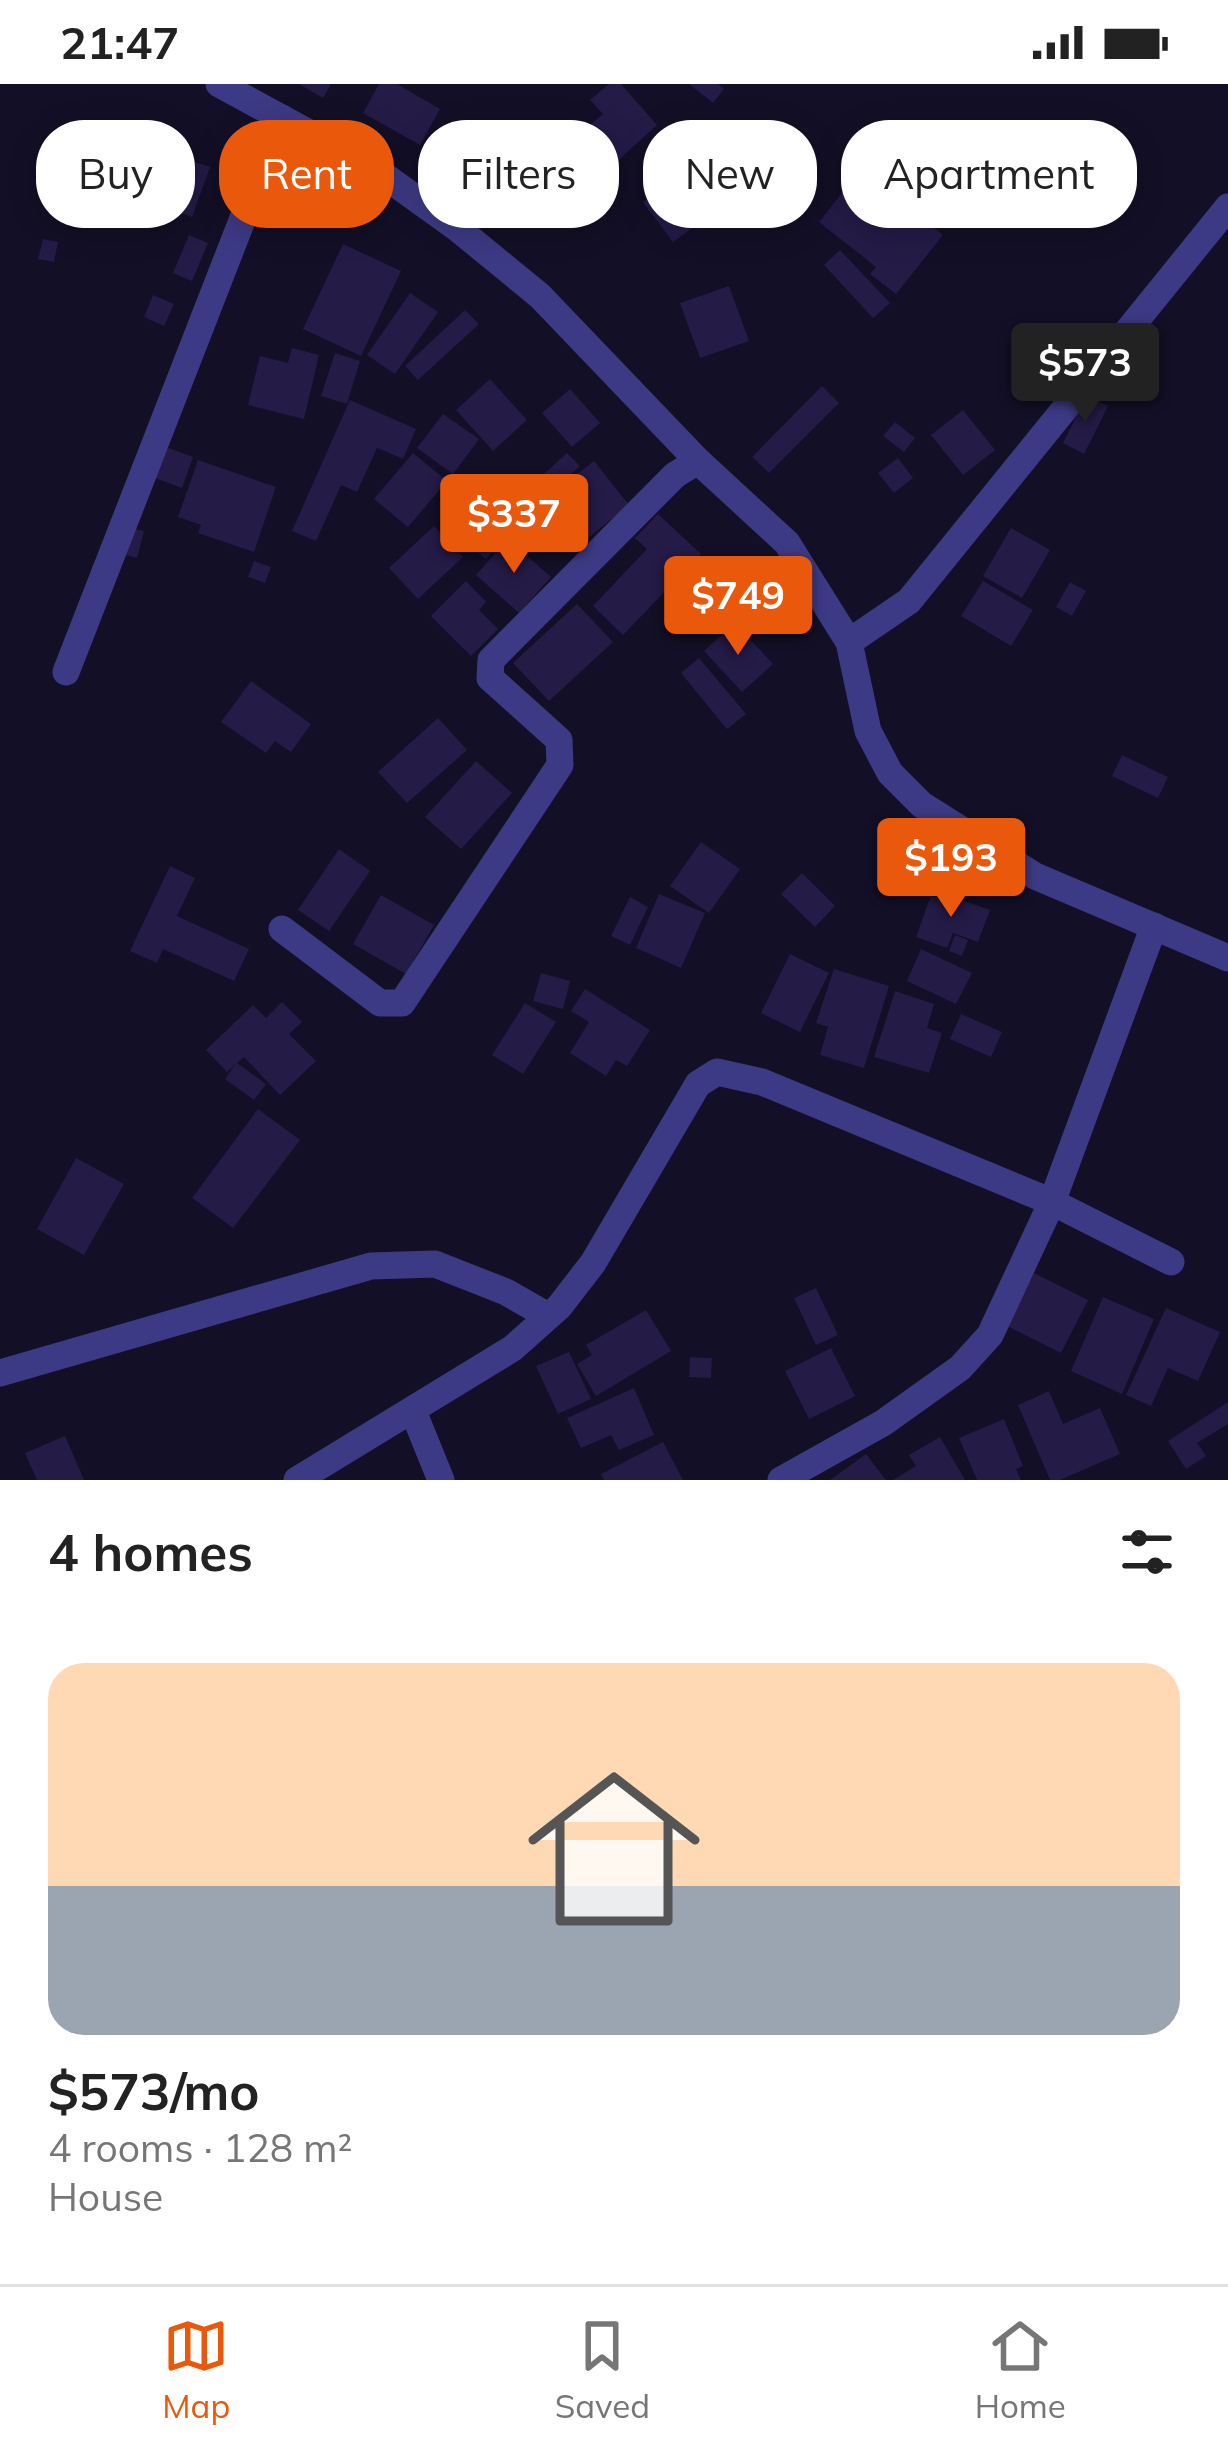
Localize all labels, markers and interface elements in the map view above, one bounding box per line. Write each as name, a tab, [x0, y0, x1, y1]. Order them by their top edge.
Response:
text: 21:47	[60, 14, 179, 70]
chip: Buy	[36, 120, 195, 228]
chip: Rent	[219, 120, 394, 228]
chip: Filters	[418, 120, 619, 228]
chip: New	[643, 120, 817, 228]
chip: Apartment	[841, 120, 1137, 228]
pin: $573	[1014, 323, 1156, 425]
text: $573	[1038, 337, 1132, 386]
pin: $337	[443, 474, 585, 576]
text: $337	[467, 488, 561, 537]
pin: $749	[667, 556, 809, 658]
text: $749	[691, 570, 785, 619]
pin: $193	[880, 818, 1022, 920]
text: $193	[904, 832, 998, 881]
icon: filters	[1114, 1519, 1180, 1585]
text: 4 homes	[48, 1520, 253, 1584]
icon: home	[506, 1741, 722, 1957]
text: $573/mo	[48, 2059, 260, 2123]
text: 4 rooms · 128 m²	[48, 2123, 352, 2172]
text: House	[48, 2172, 163, 2221]
tab: Map	[162, 2313, 230, 2426]
tab: Saved	[555, 2313, 650, 2426]
tab: Home	[975, 2313, 1066, 2426]

